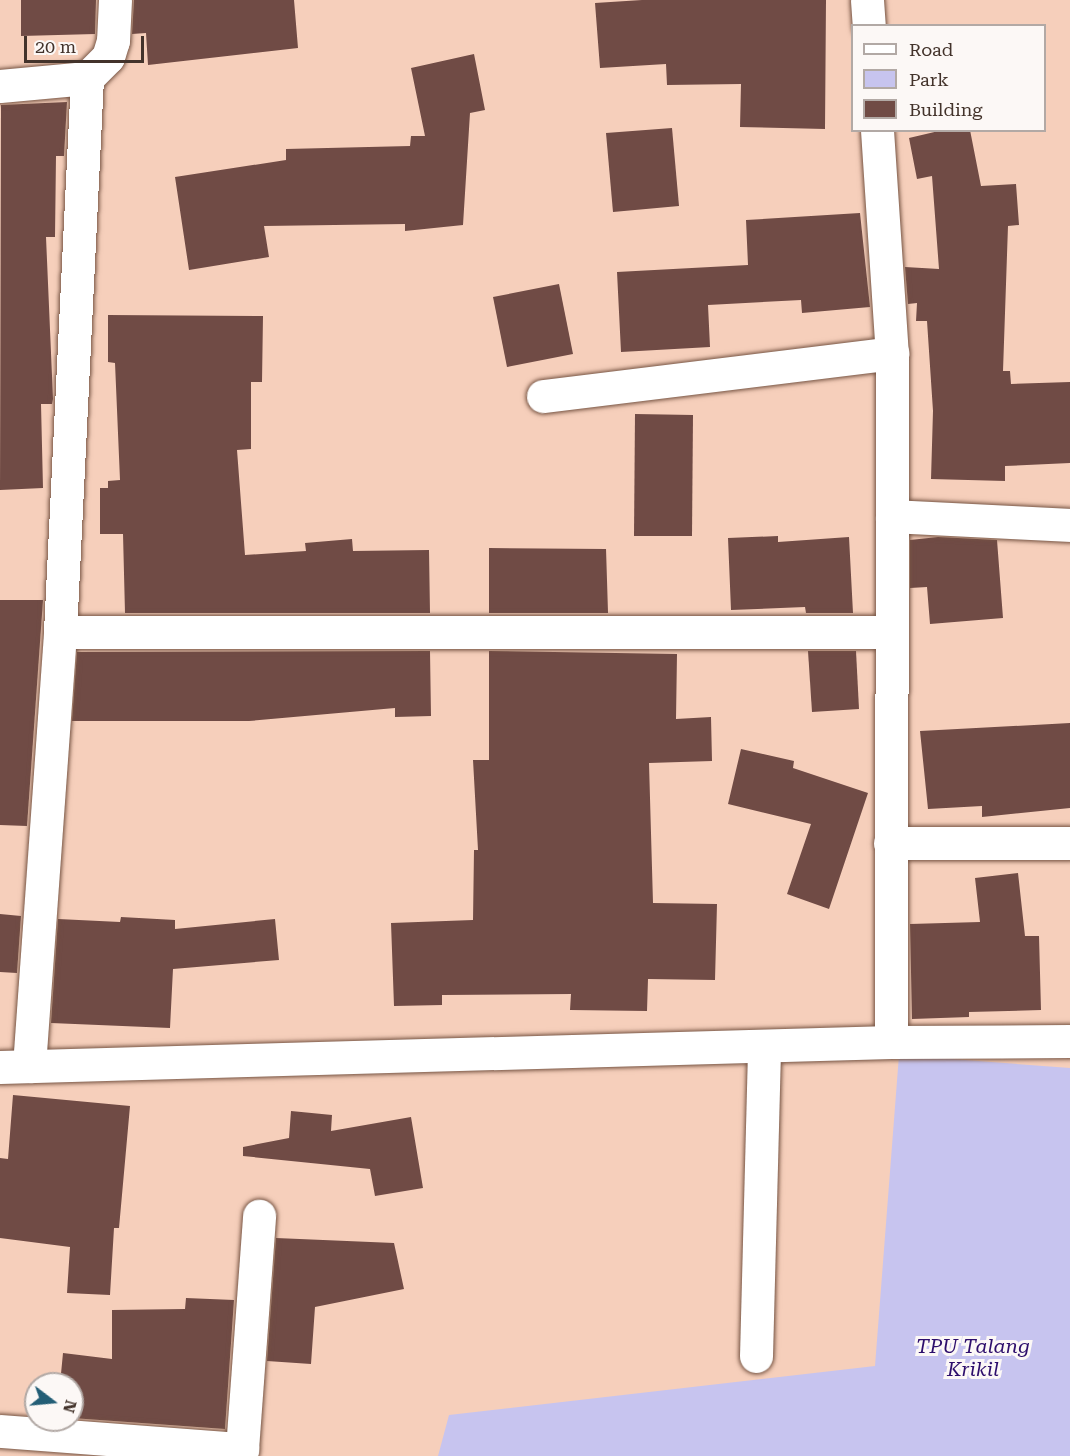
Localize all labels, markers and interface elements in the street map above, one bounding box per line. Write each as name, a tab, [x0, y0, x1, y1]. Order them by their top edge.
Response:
scale bar	[27, 24, 147, 62]
legend	[851, 24, 1046, 132]
text: 20 m	[35, 36, 76, 57]
text: Road	[909, 39, 953, 60]
text: Park	[909, 69, 949, 90]
text: Building	[909, 99, 983, 120]
park label: TPU Talang Krikil	[916, 1335, 1030, 1382]
north arrow	[24, 1372, 84, 1432]
text: N	[59, 1398, 81, 1415]

